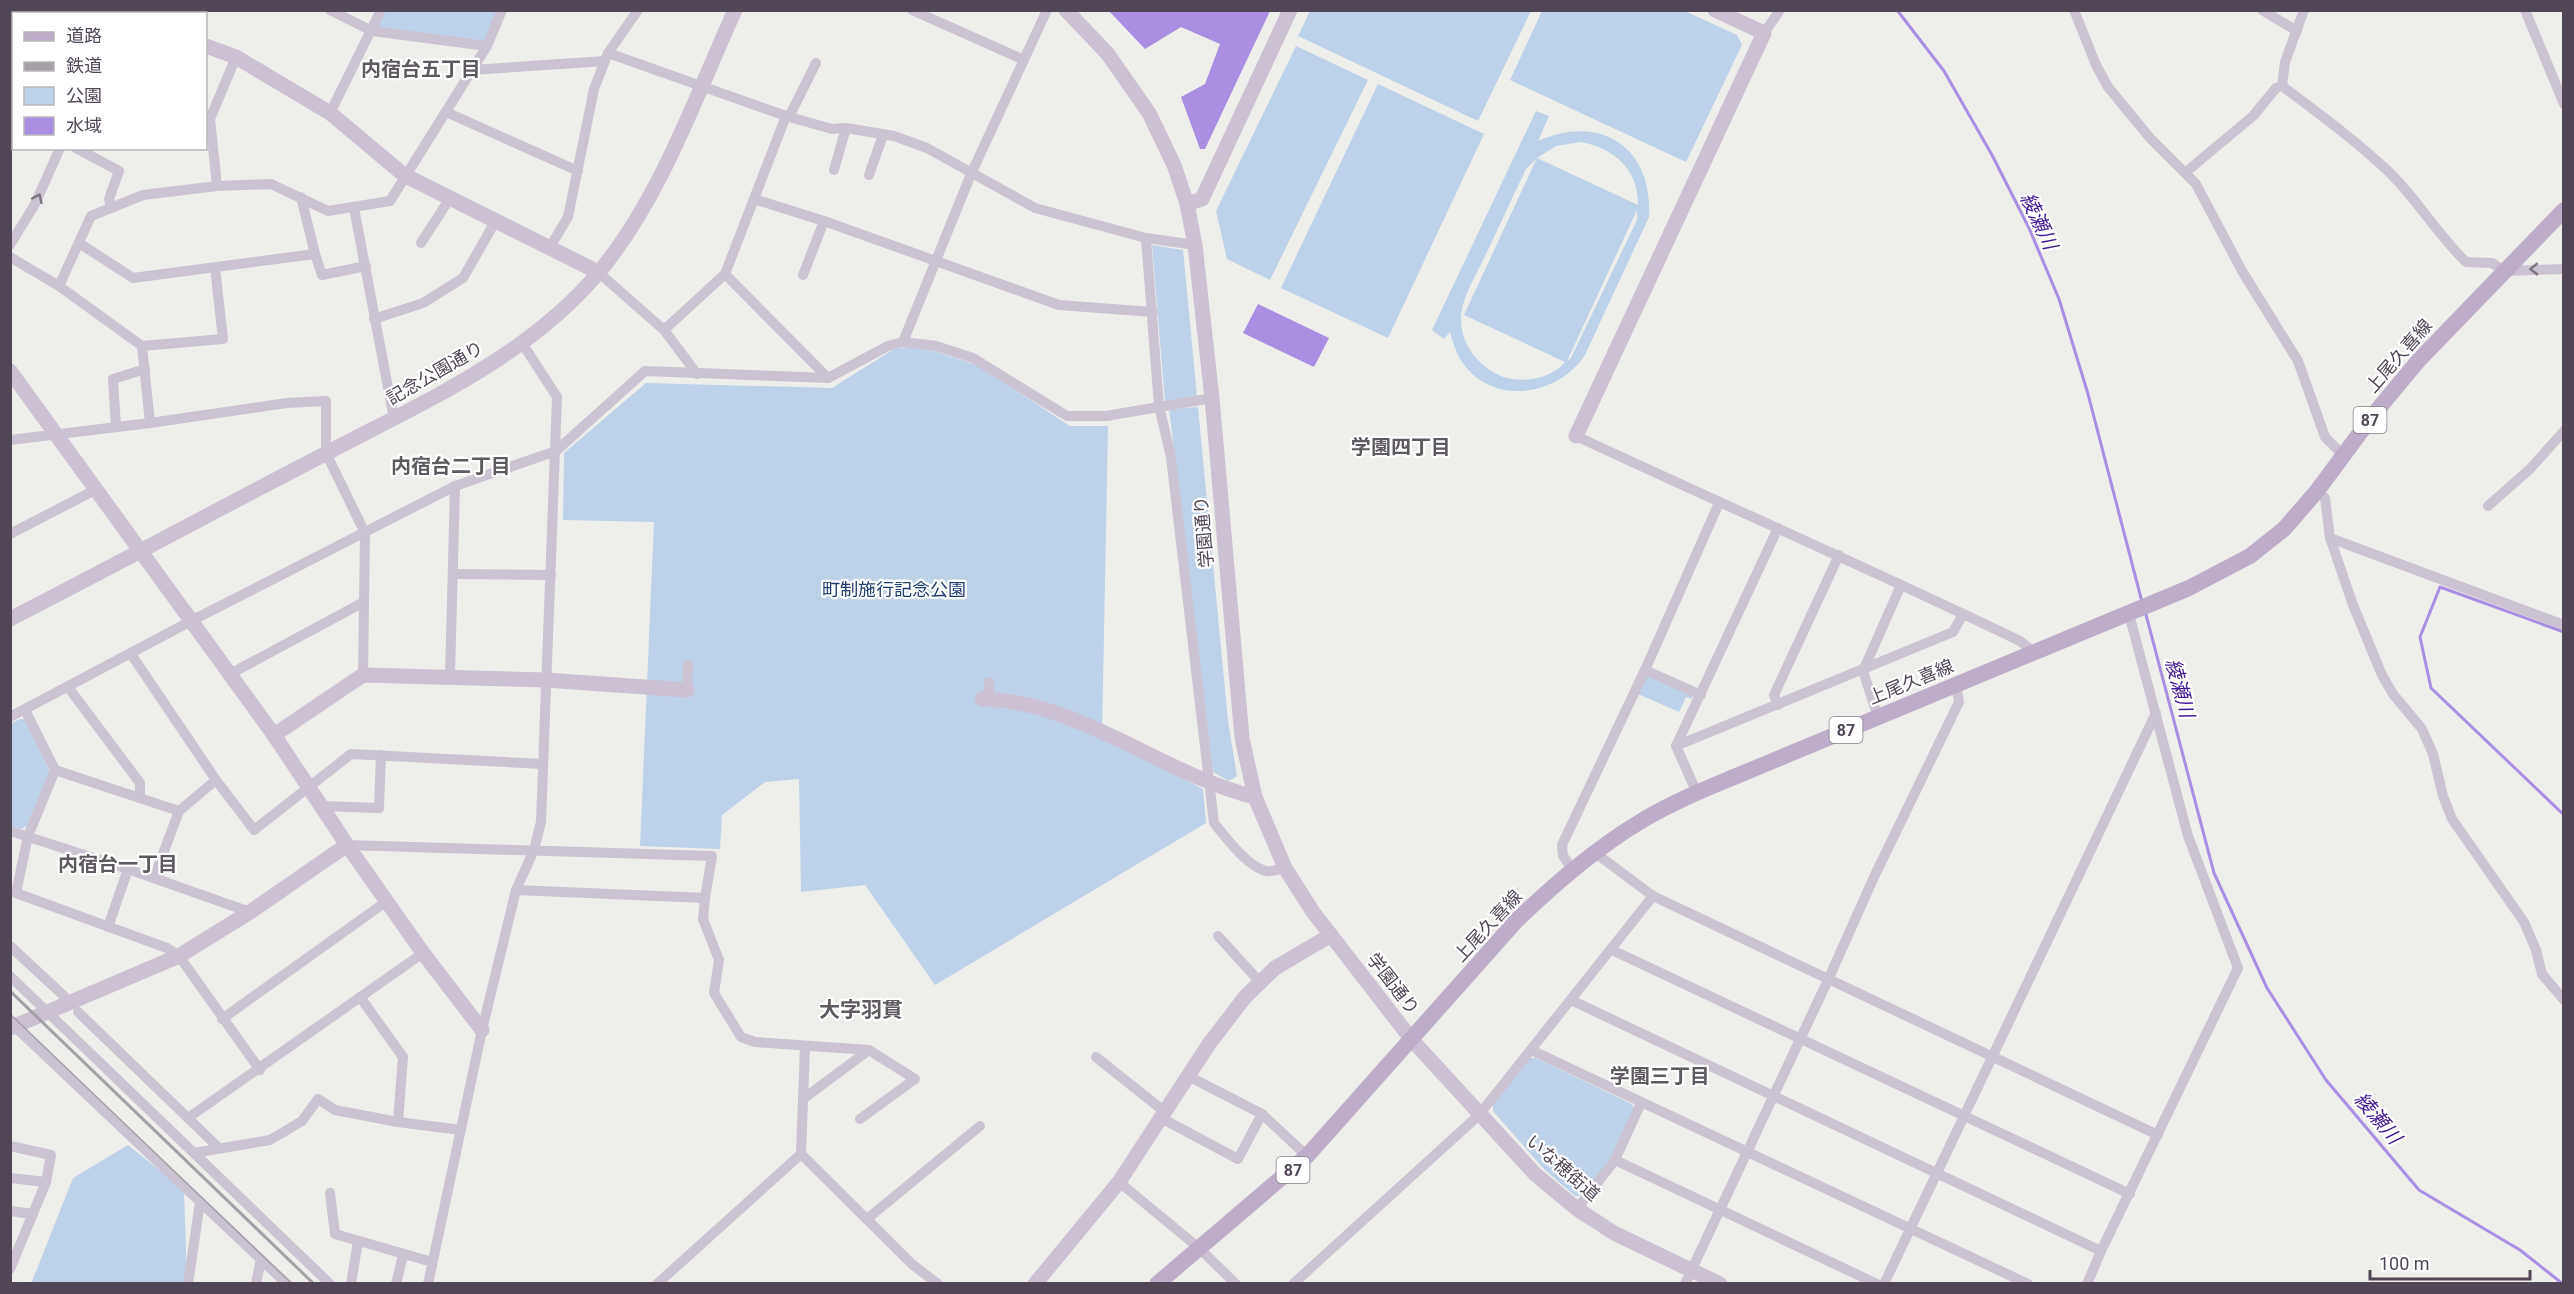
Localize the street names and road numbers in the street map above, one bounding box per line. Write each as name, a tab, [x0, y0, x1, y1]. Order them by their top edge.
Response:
street label: 上尾久喜線	[2361, 315, 2436, 397]
street label: 記念公園通り	[383, 336, 487, 409]
road number: 87	[2354, 407, 2386, 433]
street label: 学園通り	[1190, 495, 1217, 569]
street label: 上尾久喜線	[1865, 655, 1956, 708]
road number: 87	[1830, 717, 1862, 743]
street label: 上尾久喜線	[1449, 886, 1526, 966]
street label: 学園通り	[1363, 949, 1424, 1019]
street label: いな穂街道	[1522, 1130, 1604, 1205]
road number: 87	[1276, 1157, 1310, 1183]

